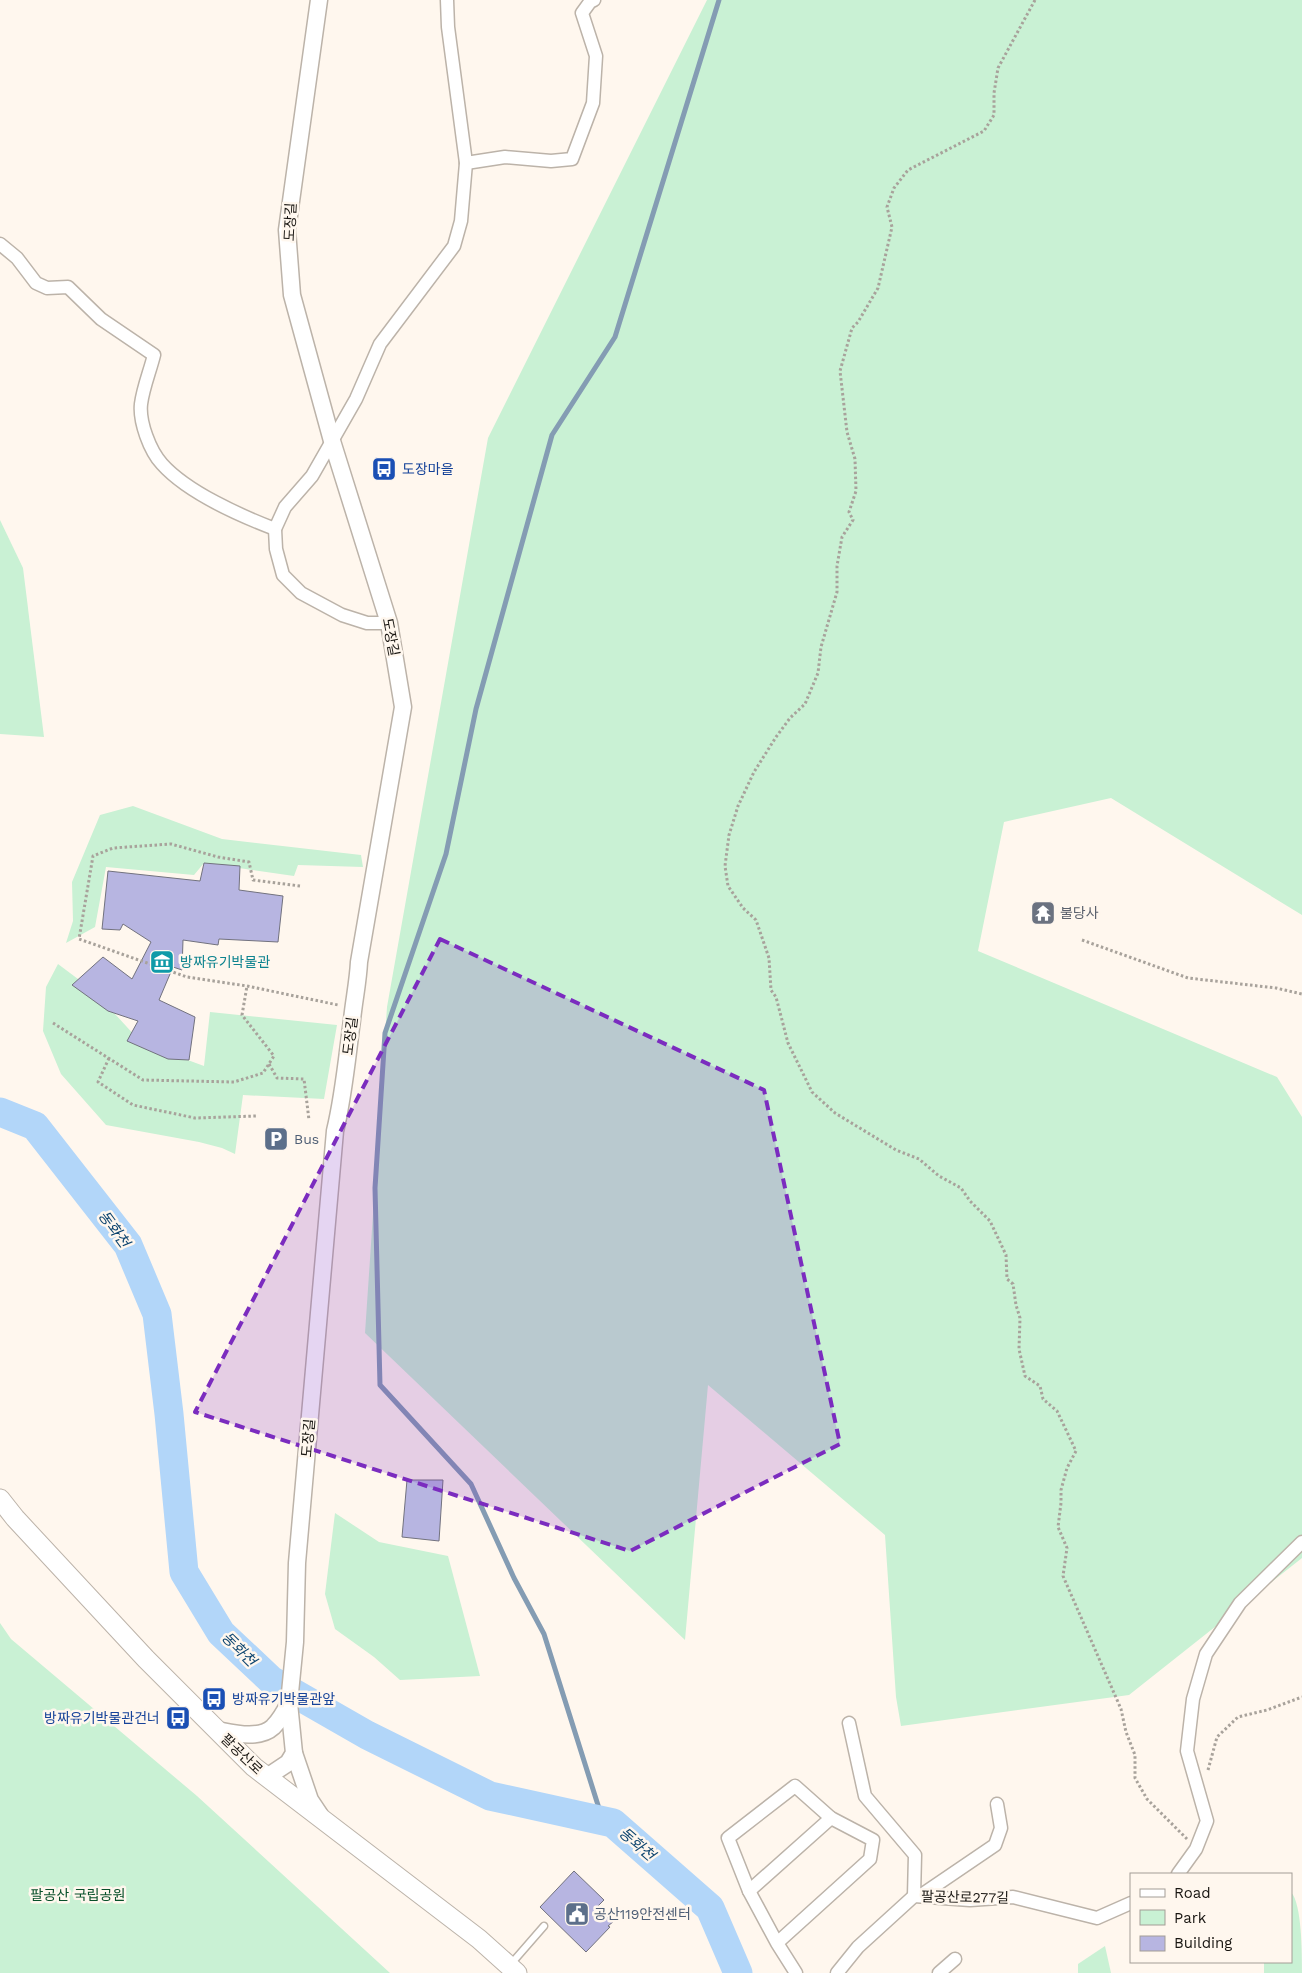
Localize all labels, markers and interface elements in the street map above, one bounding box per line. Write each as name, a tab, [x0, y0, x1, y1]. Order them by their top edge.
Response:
street label: 도장길	[281, 202, 299, 242]
bus stop icon: 도장마을	[371, 456, 397, 482]
place label: 도장마을	[402, 461, 454, 477]
street label: 도장길	[379, 617, 403, 657]
temple icon: 불당사	[1030, 900, 1056, 926]
place label: 불당사	[1060, 905, 1099, 921]
museum icon: 방짜유기박물관	[149, 949, 175, 975]
place label: 방짜유기박물관	[180, 954, 270, 970]
street label: 도장길	[340, 1016, 360, 1056]
parking icon: Bus	[263, 1126, 289, 1152]
place label: Bus	[294, 1131, 319, 1147]
water label: 동화천	[95, 1207, 135, 1253]
street label: 도장길	[298, 1418, 318, 1458]
water label: 동화천	[218, 1628, 262, 1672]
bus stop icon: 방짜유기박물관앞	[201, 1686, 227, 1712]
place label: 방짜유기박물관앞	[232, 1691, 335, 1707]
bus stop icon: 방짜유기박물관건너	[165, 1705, 191, 1731]
place label: 방짜유기박물관건너	[44, 1710, 160, 1726]
street label: 팔공산로	[218, 1730, 266, 1778]
water label: 동화천	[615, 1824, 660, 1866]
legend	[1130, 1873, 1292, 1963]
text: Road	[1174, 1884, 1211, 1902]
park label: 팔공산 국립공원	[31, 1887, 125, 1903]
street label: 팔공산로277길	[921, 1888, 1009, 1906]
public building icon: 공산119안전센터	[564, 1901, 590, 1927]
place label: 공산119안전센터	[594, 1906, 691, 1922]
text: Park	[1174, 1909, 1207, 1927]
text: Building	[1174, 1934, 1232, 1952]

